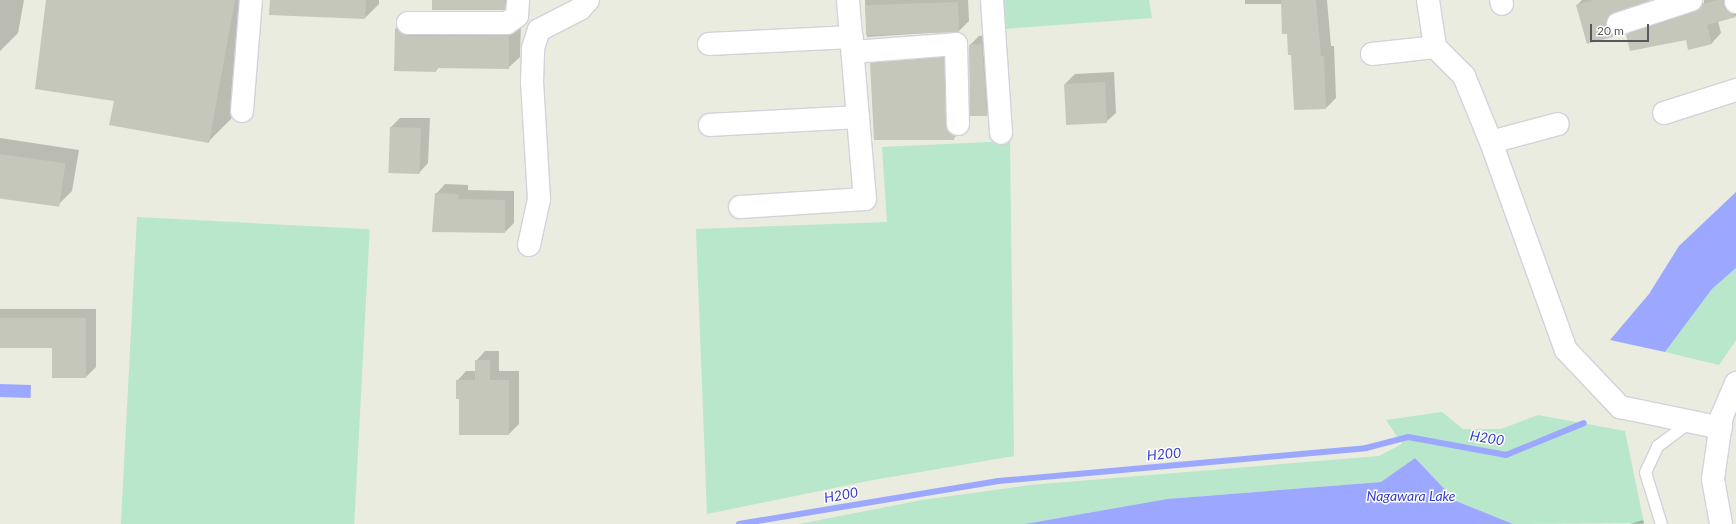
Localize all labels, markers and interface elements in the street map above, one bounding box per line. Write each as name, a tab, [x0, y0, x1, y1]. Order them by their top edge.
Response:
scale bar	[1592, 16, 1651, 42]
text: 20 m	[1597, 23, 1624, 38]
water label: H200	[1469, 427, 1505, 449]
water label: H200	[1146, 444, 1182, 464]
water label: H200	[823, 484, 859, 506]
water label: Nagawara Lake	[1366, 488, 1456, 504]

